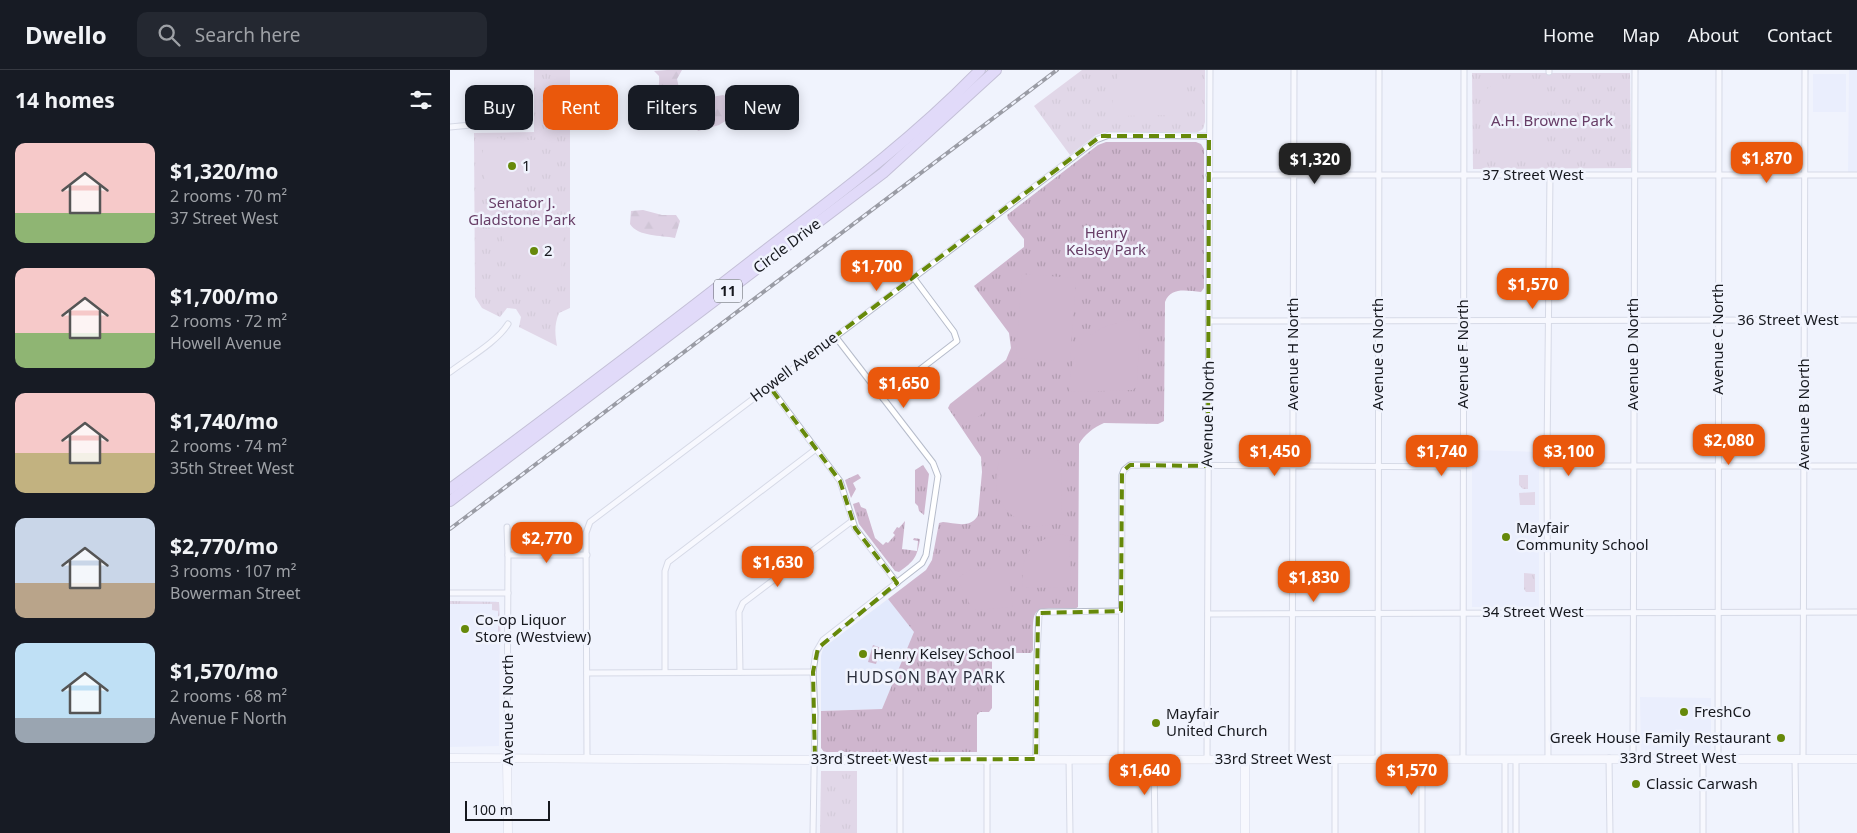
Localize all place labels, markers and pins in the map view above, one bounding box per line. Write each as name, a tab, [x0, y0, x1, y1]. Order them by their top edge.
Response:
pin: $1,320	[1274, 142, 1356, 185]
pin: $1,870	[1726, 142, 1808, 184]
place label: 1	[522, 155, 531, 175]
marker: 1	[506, 160, 518, 172]
place label: 2	[544, 240, 553, 260]
marker: 2	[528, 245, 540, 257]
pin: $1,700	[836, 250, 918, 292]
pin: $1,570	[1492, 268, 1574, 310]
pin: $1,650	[863, 366, 945, 409]
pin: $2,080	[1688, 424, 1770, 466]
pin: $1,450	[1234, 434, 1316, 477]
pin: $1,740	[1401, 434, 1483, 477]
pin: $3,100	[1528, 434, 1610, 477]
place label: Mayfair Community School	[1516, 517, 1649, 554]
pin: $2,770	[506, 522, 588, 564]
marker: Mayfair Community School	[1500, 531, 1512, 543]
pin: $1,630	[737, 546, 819, 588]
pin: $1,830	[1273, 560, 1355, 603]
place label: Co-op Liquor Store (Westview)	[475, 609, 591, 646]
marker: Co-op Liquor Store (Westview)	[459, 623, 471, 635]
place label: Henry Kelsey School	[873, 643, 1015, 663]
marker: Henry Kelsey School	[857, 648, 869, 660]
place label: FreshCo	[1694, 701, 1751, 721]
place label: Mayfair United Church	[1166, 703, 1268, 740]
marker: FreshCo	[1678, 706, 1690, 718]
marker: Mayfair United Church	[1150, 717, 1162, 729]
place label: Greek House Family Restaurant	[1550, 727, 1772, 747]
marker: Greek House Family Restaurant	[1775, 732, 1787, 744]
pin: $1,640	[1104, 754, 1186, 796]
pin: $1,570	[1371, 754, 1453, 796]
place label: Classic Carwash	[1646, 773, 1758, 793]
marker: Classic Carwash	[1630, 778, 1642, 790]

